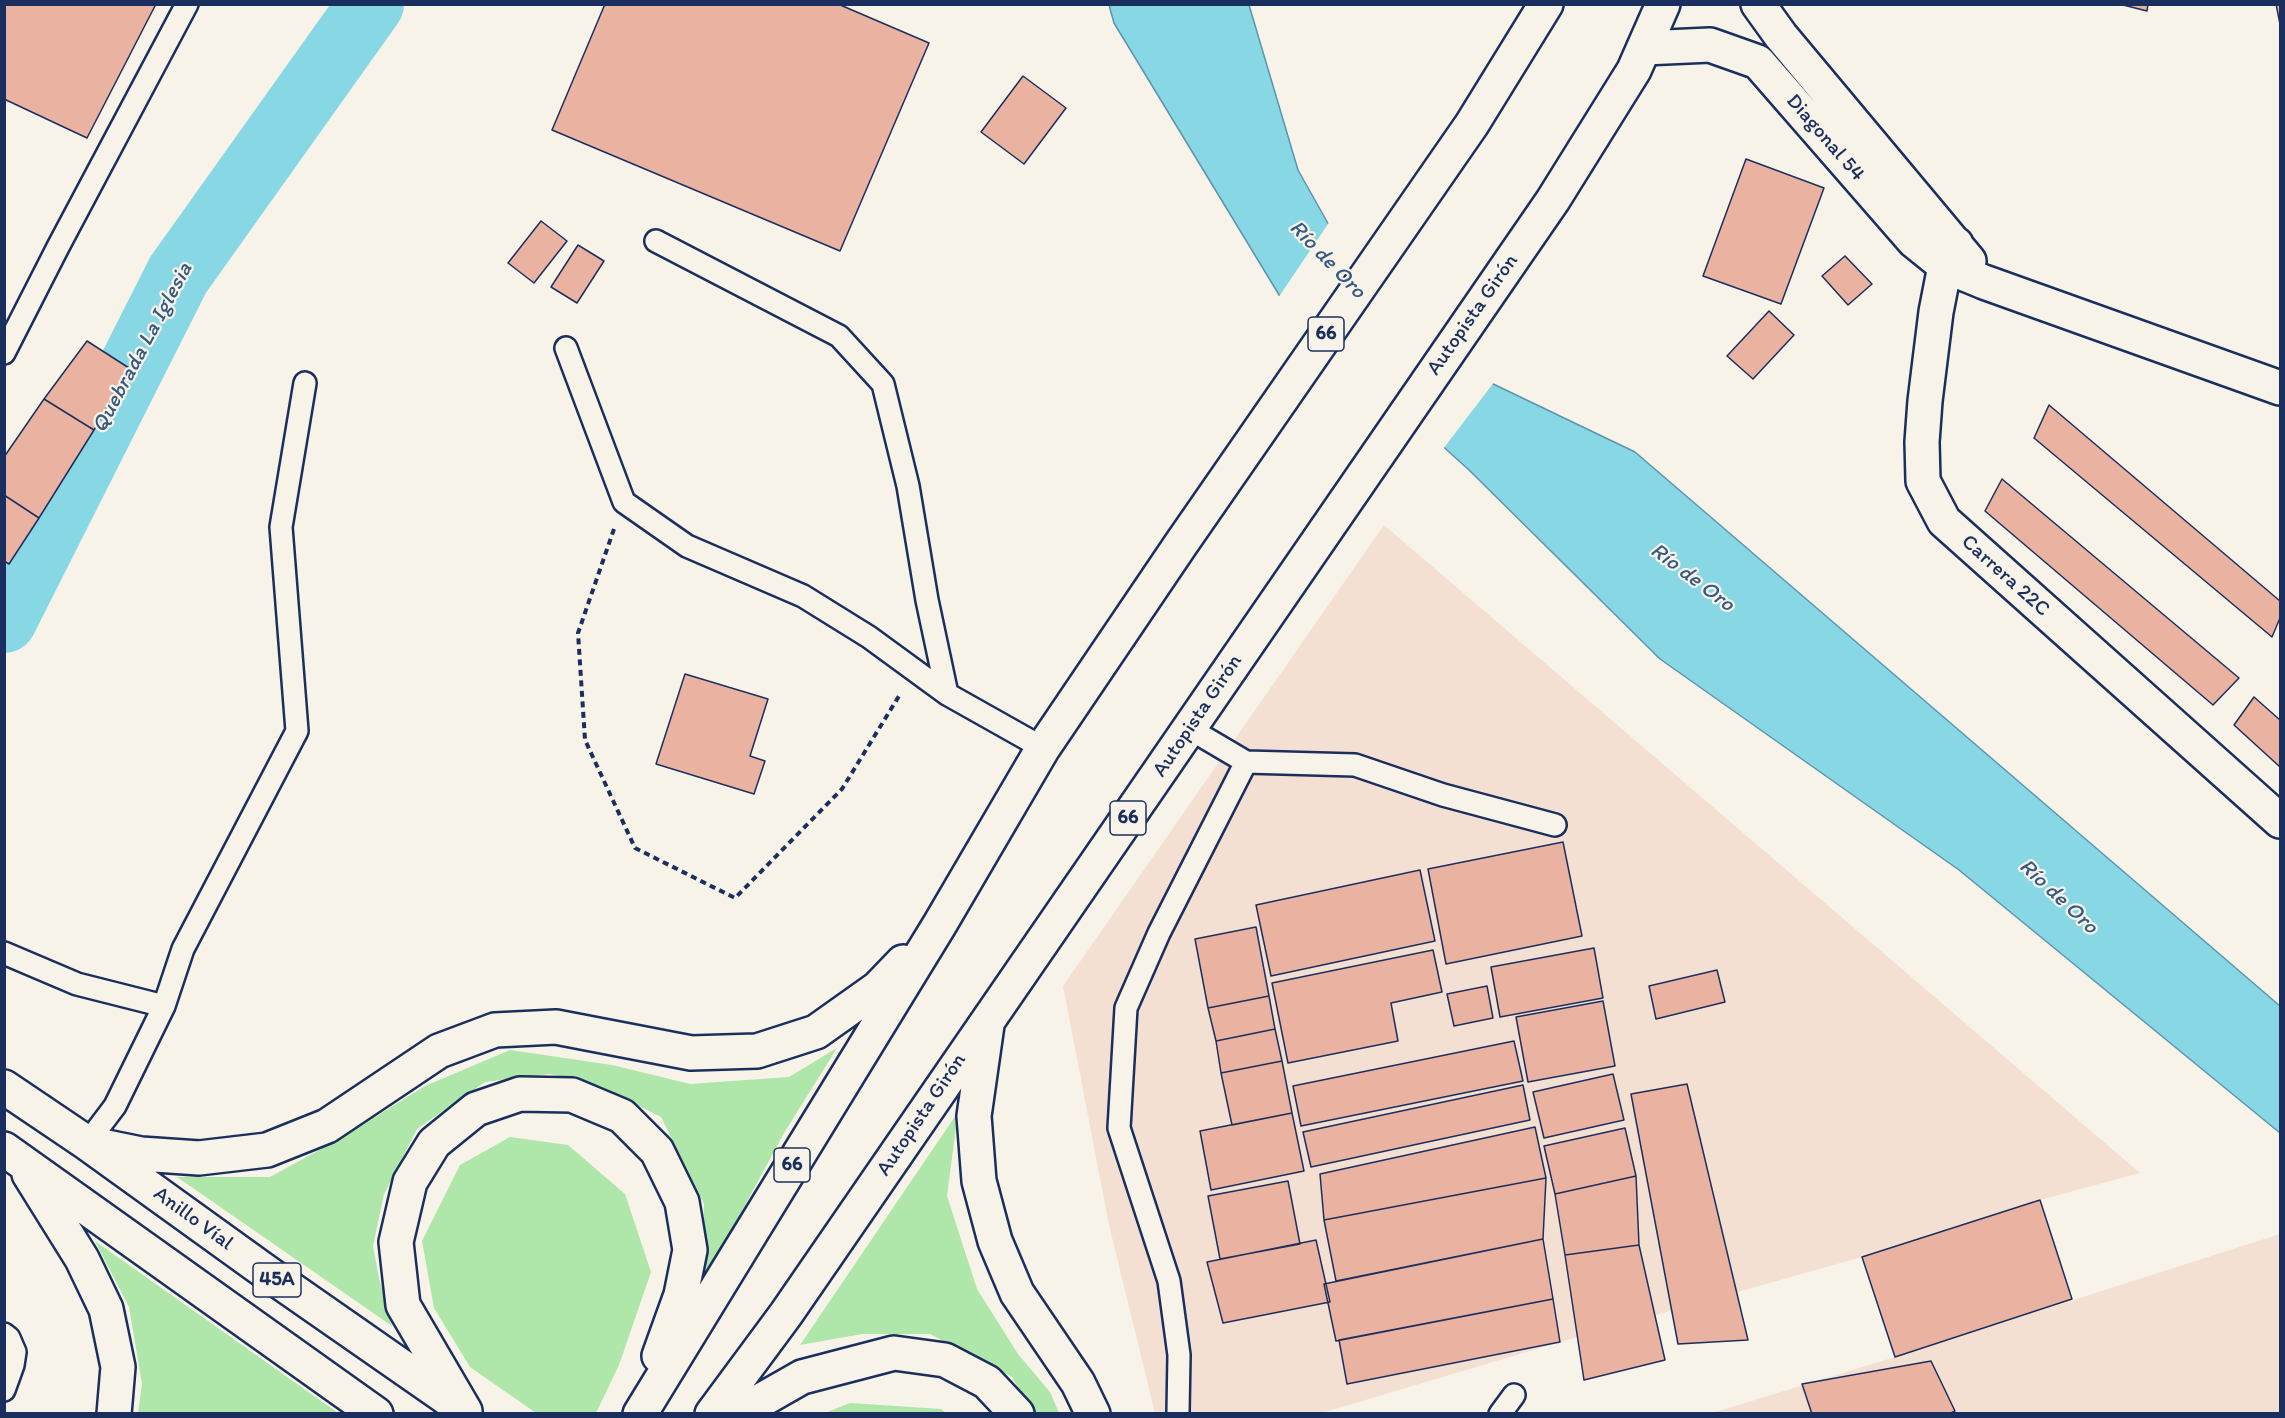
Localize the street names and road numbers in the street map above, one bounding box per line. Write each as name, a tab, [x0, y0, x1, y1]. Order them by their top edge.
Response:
street label: Diagonal 54	[1780, 89, 1870, 187]
street label: Autopista Girón	[1422, 250, 1524, 380]
road number: 66	[1308, 317, 1344, 351]
street label: Carrera 22C	[1956, 530, 2054, 622]
street label: Autopista Girón	[1148, 650, 1248, 782]
road number: 66	[1110, 801, 1146, 835]
street label: Autopista Girón	[872, 1049, 972, 1181]
road number: 66	[774, 1148, 810, 1182]
street label: Anillo Víal	[148, 1182, 238, 1256]
road number: 45A	[253, 1263, 301, 1297]

